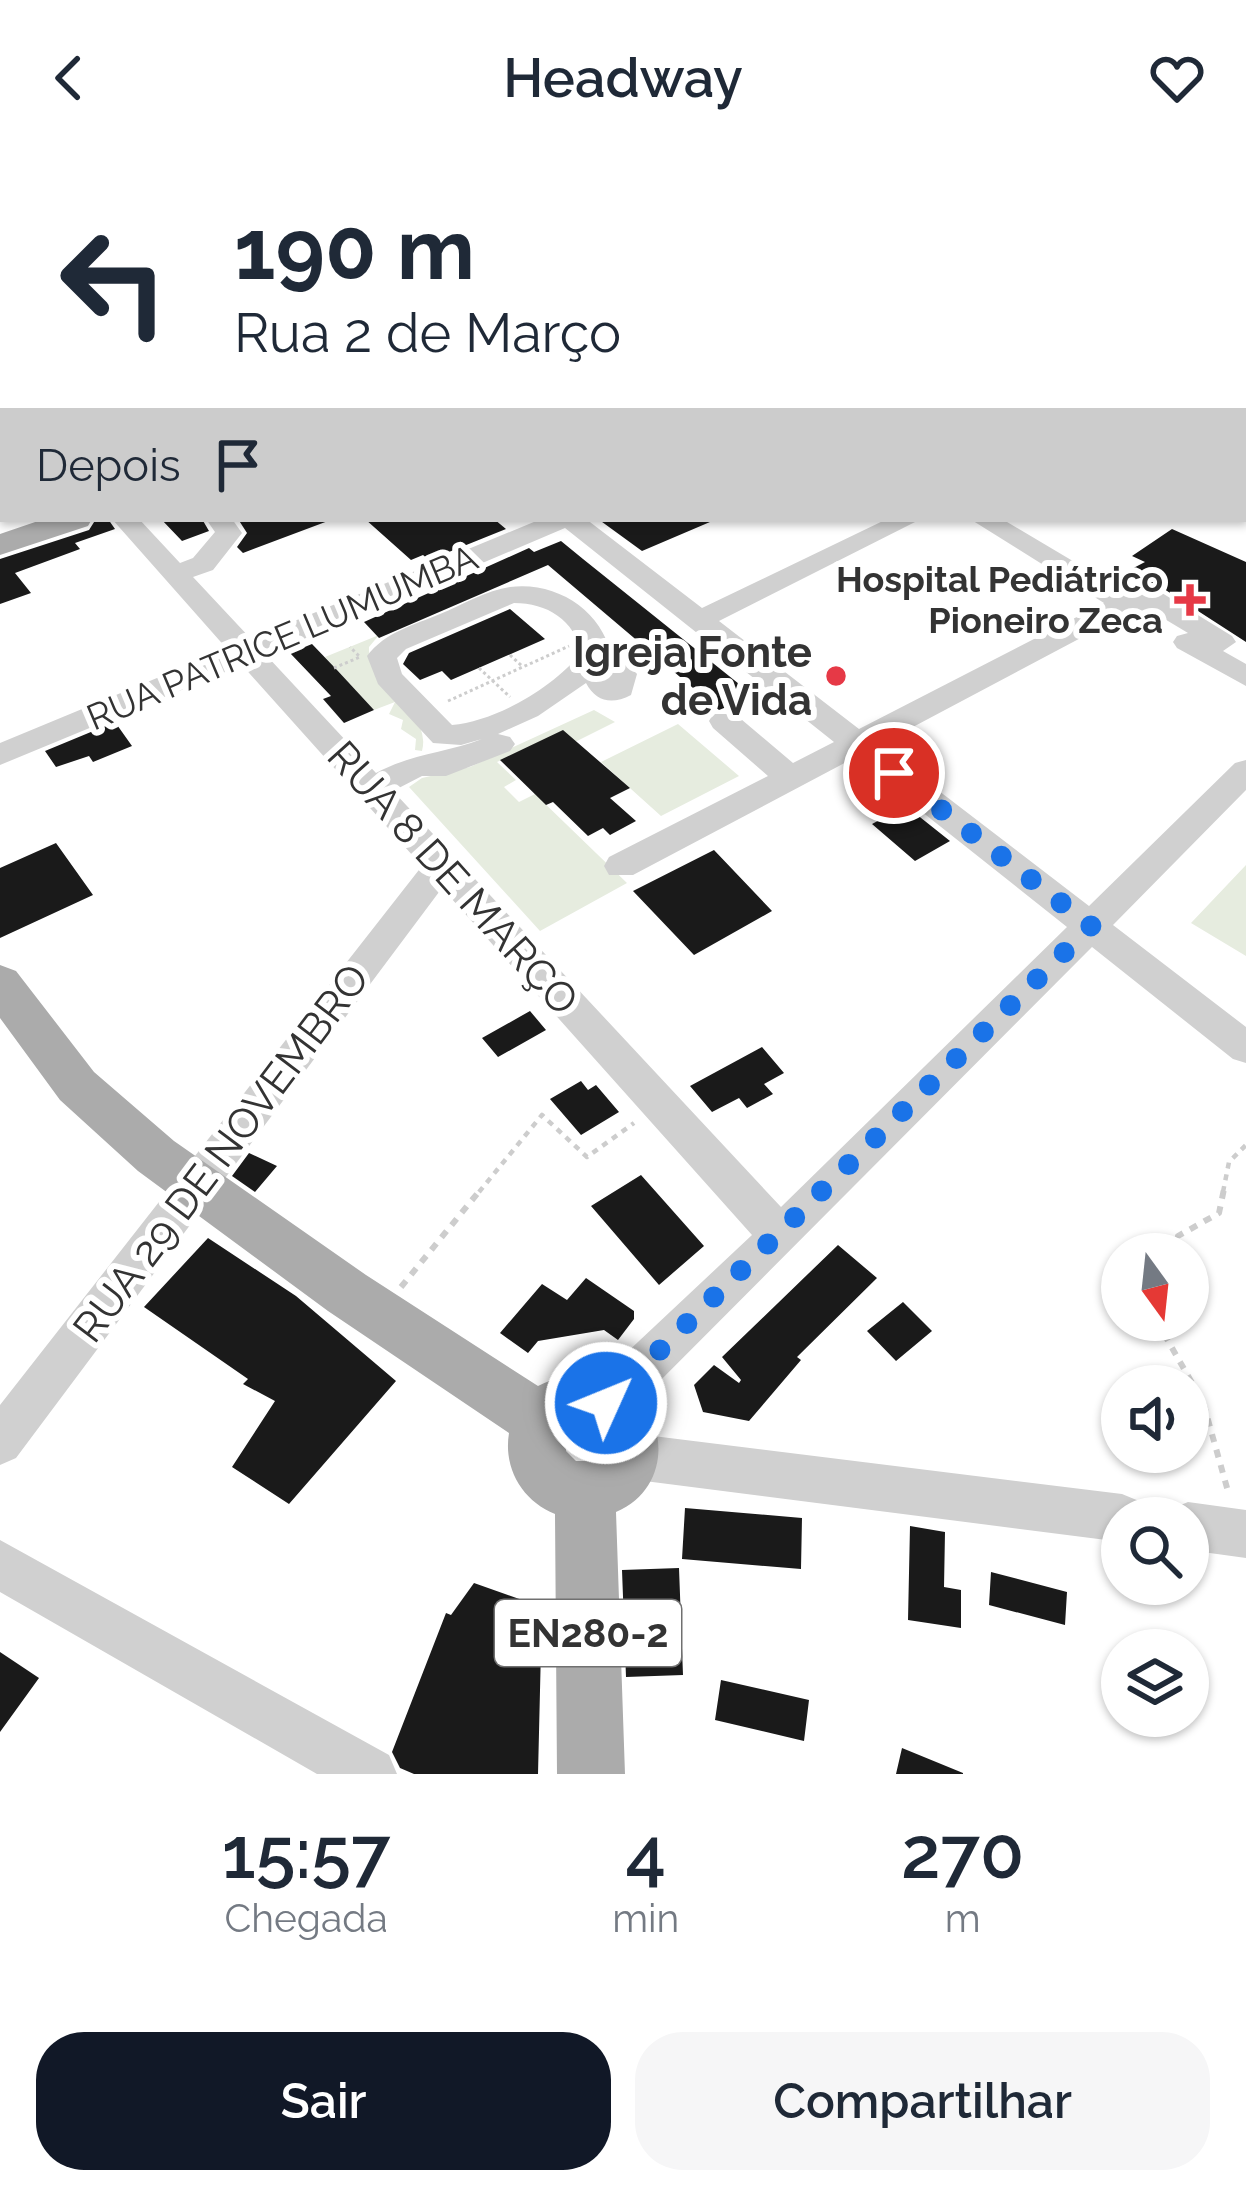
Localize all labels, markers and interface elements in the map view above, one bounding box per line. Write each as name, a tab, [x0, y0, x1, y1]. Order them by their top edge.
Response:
icon: back	[36, 45, 102, 111]
icon: heart	[1144, 45, 1210, 111]
text: Headway	[503, 46, 743, 110]
text: 190 m	[234, 200, 475, 299]
icon: left	[36, 204, 192, 360]
text: Rua 2 de Março	[234, 301, 621, 365]
icon: arrive	[205, 432, 271, 498]
text: Depois	[36, 439, 181, 492]
street label: RUA PATRICE LUMUMBA	[81, 536, 483, 738]
place label: Hospital Pediátrico Pioneiro Zeca	[836, 558, 1163, 641]
marker: Hospital Pediátrico Pioneiro Zeca	[1174, 584, 1206, 616]
place label: Igreja Fonte de Vida	[573, 628, 812, 725]
marker: Igreja Fonte de Vida	[823, 663, 849, 689]
pin	[843, 722, 945, 824]
street label: RUA 8 DE MARÇO	[318, 731, 588, 1025]
icon: arrive	[861, 740, 927, 806]
street label: RUA 29 DE NOVEMBRO	[63, 955, 379, 1351]
north arrow	[1101, 1233, 1209, 1341]
map controls	[1101, 1233, 1209, 1737]
position arrow	[543, 1340, 669, 1466]
button: sound	[1101, 1365, 1209, 1473]
button: search	[1101, 1497, 1209, 1605]
road number: EN280-2	[495, 1600, 681, 1666]
button: layers	[1101, 1629, 1209, 1737]
text: 15:57	[222, 1810, 391, 1895]
text: 4	[625, 1810, 666, 1895]
text: 270	[901, 1810, 1024, 1895]
text: Chegada	[224, 1895, 388, 1941]
text: min	[612, 1895, 679, 1941]
text: m	[945, 1895, 981, 1941]
button: Sair	[36, 2032, 611, 2170]
button: Compartilhar	[635, 2032, 1210, 2170]

